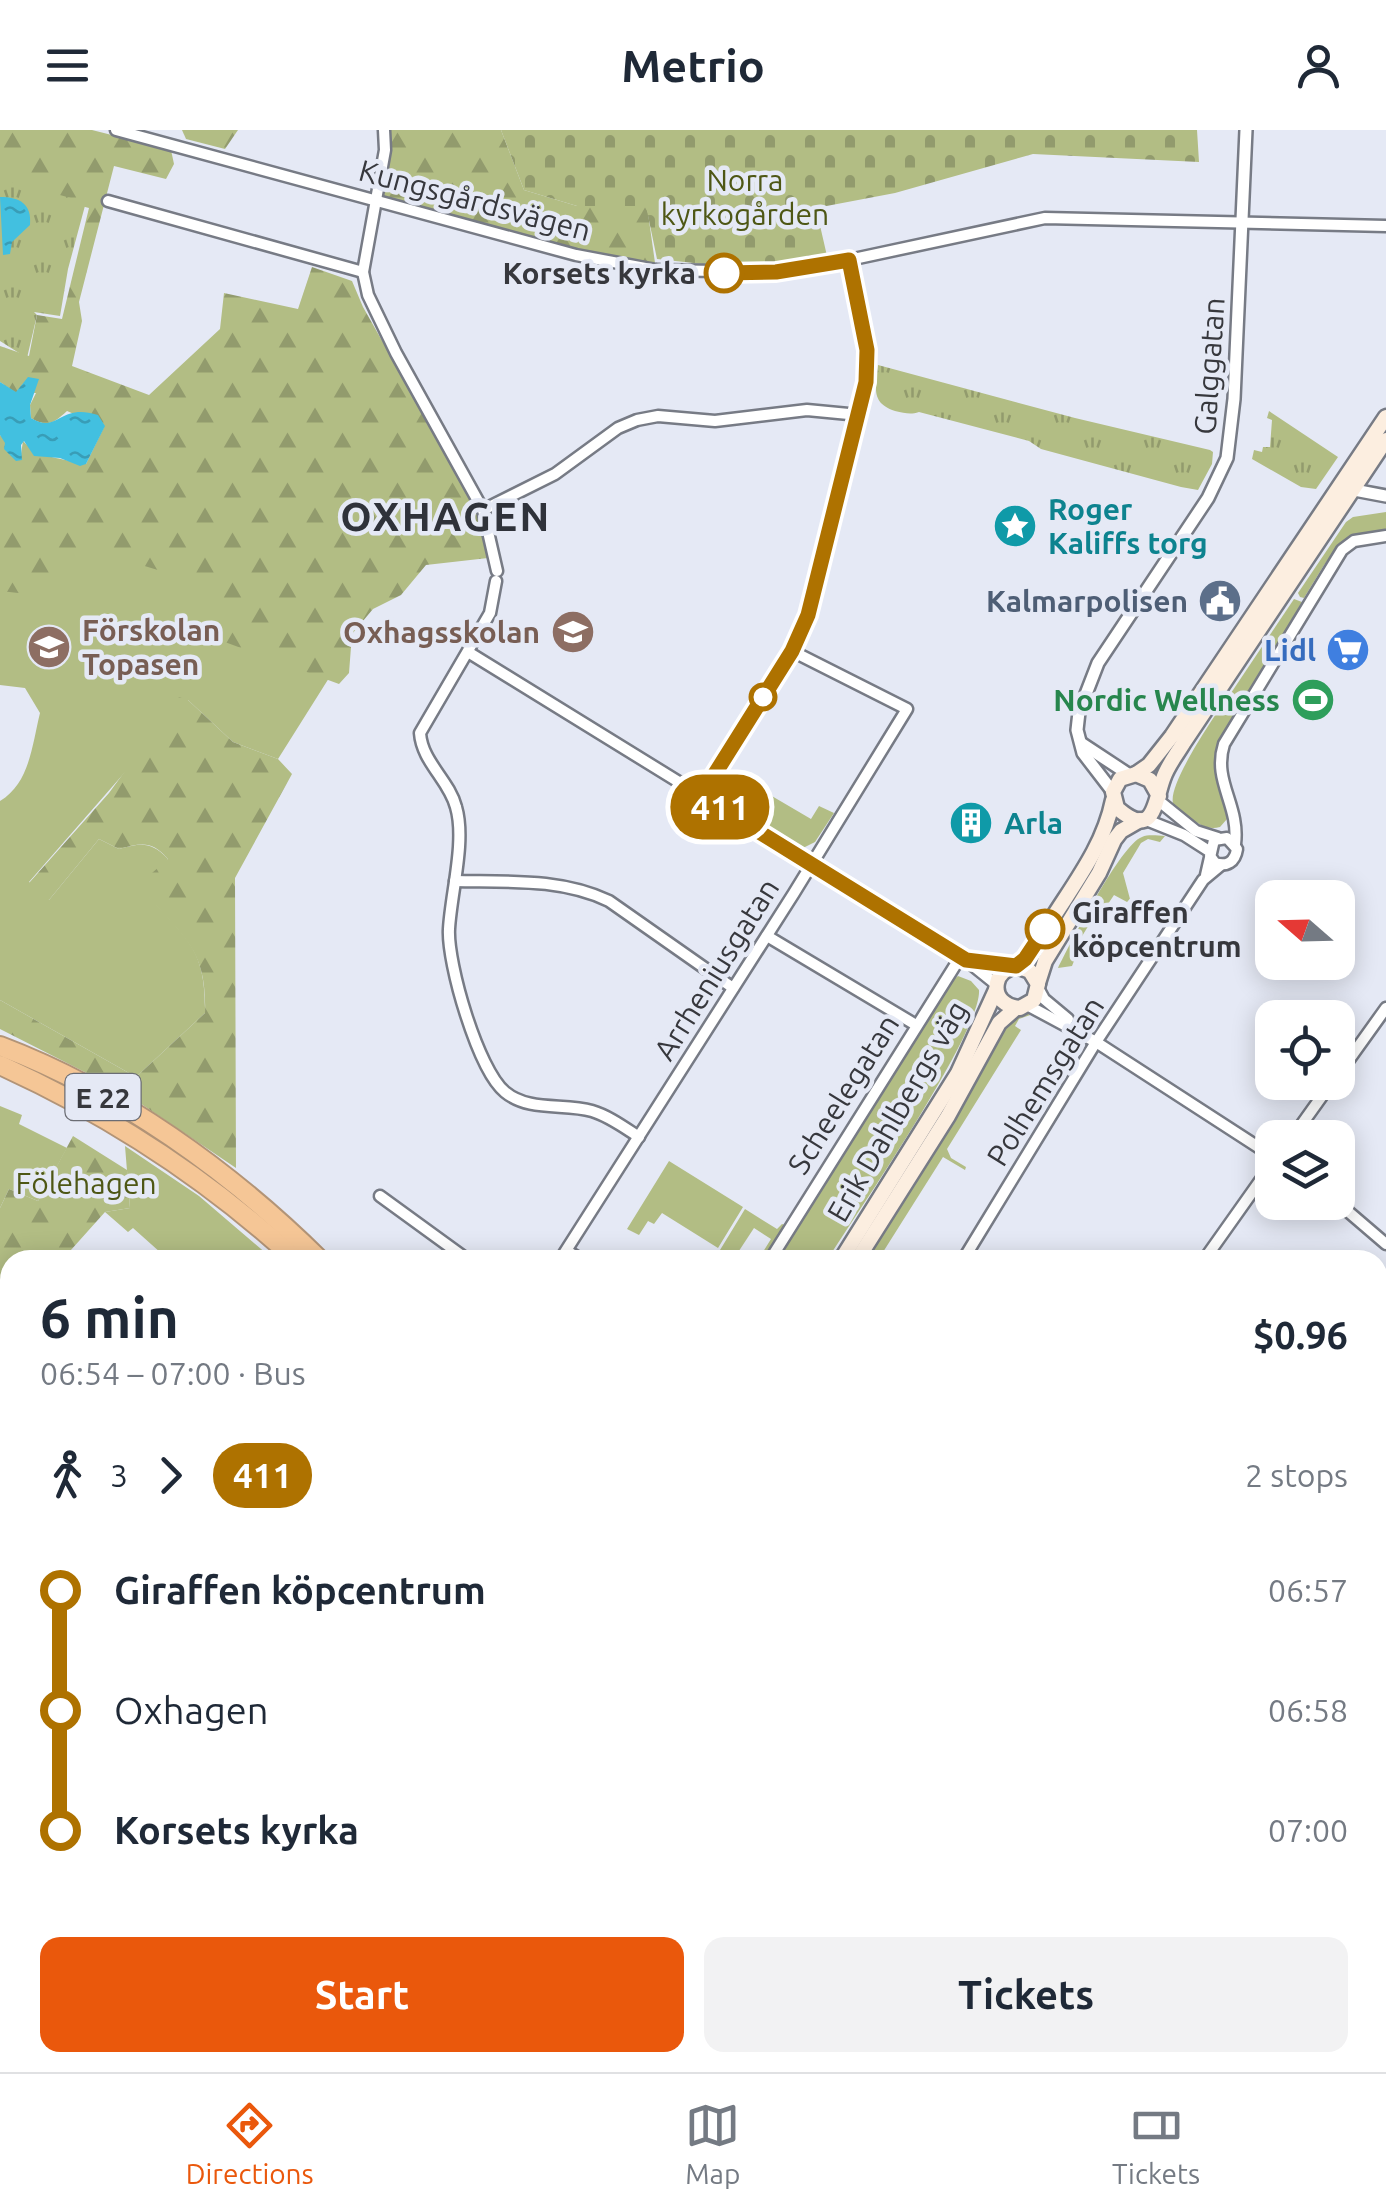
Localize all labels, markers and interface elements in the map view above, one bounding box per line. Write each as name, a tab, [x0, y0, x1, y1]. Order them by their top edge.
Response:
icon: menu	[40, 38, 95, 93]
icon: person	[1291, 38, 1346, 93]
text: Metrio	[621, 40, 765, 91]
street label: Kungsgårdsvägen	[356, 153, 594, 247]
park label: Norra kyrkogården	[661, 163, 829, 231]
marker: Korsets kyrka	[705, 254, 743, 292]
place label: Korsets kyrka	[503, 256, 696, 290]
street label: Galggatan	[1187, 296, 1231, 436]
place label: Roger Kaliffs torg	[1048, 492, 1208, 560]
district label: OXHAGEN	[340, 494, 552, 539]
place icon: Roger Kaliffs torg	[992, 503, 1038, 549]
public building icon: Kalmarpolisen	[1197, 578, 1243, 624]
place label: Kalmarpolisen	[986, 584, 1188, 618]
school or university icon: Oxhagsskolan	[550, 609, 596, 655]
place label: Förskolan Topasen	[82, 613, 220, 681]
place label: Oxhagsskolan	[343, 615, 540, 649]
school or university icon: Förskolan Topasen	[26, 624, 72, 670]
supermarket icon: Lidl	[1325, 627, 1371, 673]
place label: Lidl	[1264, 633, 1316, 667]
sports icon: Nordic Wellness	[1290, 677, 1336, 723]
place label: Nordic Wellness	[1053, 683, 1280, 717]
unlabelled marker	[750, 684, 776, 710]
line badge: 411	[662, 774, 778, 840]
text: 411	[690, 787, 750, 827]
building icon: Arla	[948, 800, 994, 846]
place label: Arla	[1004, 806, 1063, 840]
street label: Arrheniusgatan	[647, 872, 785, 1066]
north arrow	[1255, 880, 1355, 980]
map controls	[1255, 880, 1355, 1220]
place label: Giraffen köpcentrum	[1072, 895, 1242, 963]
marker: Giraffen köpcentrum	[1026, 910, 1064, 948]
street label: Polhemsgatan	[980, 990, 1110, 1172]
street label: Erik Dahlbergs väg	[820, 995, 974, 1227]
button: locate	[1255, 1000, 1355, 1100]
street label: Scheelegatan	[781, 1008, 905, 1180]
road number: E 22	[66, 1074, 140, 1120]
button: layers	[1255, 1120, 1355, 1220]
park label: Fölehagen	[15, 1166, 157, 1200]
text: 6 min	[40, 1287, 179, 1348]
text: $0.96	[1253, 1314, 1348, 1356]
text: 06:54 – 07:00 · Bus	[40, 1355, 306, 1391]
icon: walk	[40, 1448, 95, 1503]
icon: forward	[143, 1448, 198, 1503]
text: 411	[233, 1455, 292, 1495]
text: 3	[110, 1457, 128, 1493]
text: 2 stops	[1245, 1457, 1348, 1493]
text: Giraffen köpcentrum	[114, 1569, 486, 1611]
text: 06:57	[1268, 1572, 1348, 1608]
text: Oxhagen	[114, 1689, 268, 1731]
text: 06:58	[1268, 1692, 1348, 1728]
text: Korsets kyrka	[114, 1809, 359, 1851]
text: 07:00	[1268, 1812, 1348, 1848]
button: Start	[40, 1937, 684, 2052]
button: Tickets	[704, 1937, 1348, 2052]
tab: Directions	[186, 2098, 314, 2189]
tab: Map	[685, 2098, 740, 2189]
tab: Tickets	[1112, 2098, 1200, 2189]

